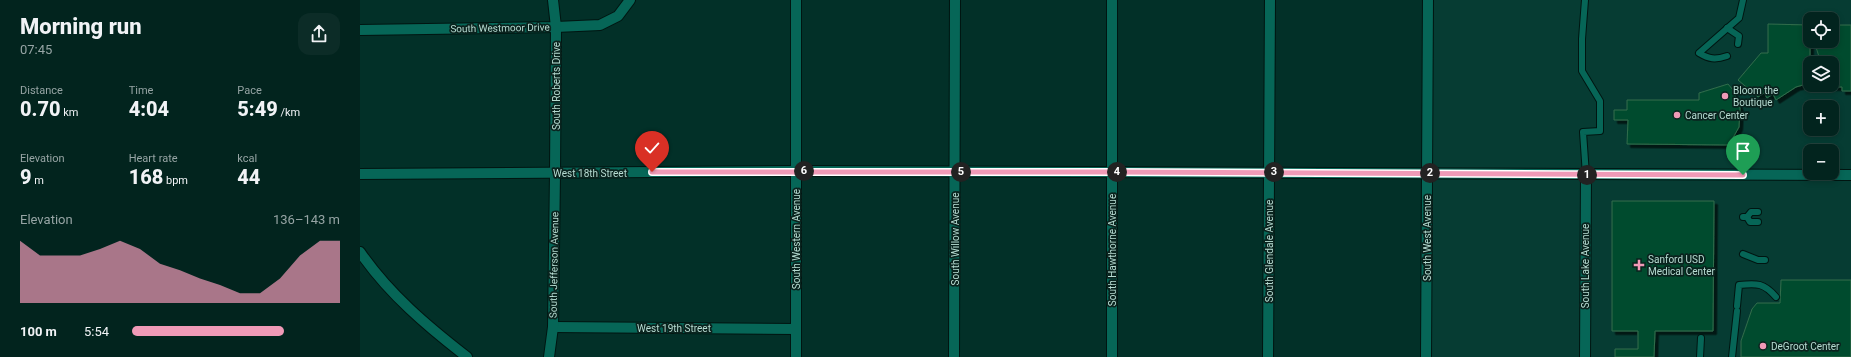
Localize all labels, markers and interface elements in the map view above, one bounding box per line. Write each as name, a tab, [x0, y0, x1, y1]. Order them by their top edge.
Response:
map controls	[1803, 12, 1839, 180]
button: locate	[1803, 12, 1839, 48]
button: share	[298, 13, 340, 55]
text: Morning run	[20, 14, 142, 39]
street label: South Westmoor Drive	[450, 22, 550, 34]
text: 07:45	[20, 42, 52, 57]
street label: South Roberts Drive	[551, 42, 562, 130]
button: layers	[1803, 56, 1839, 92]
text: Distance	[20, 84, 63, 97]
text: Time	[129, 84, 153, 97]
text: Pace	[237, 84, 262, 97]
place label: Bloom the Boutique	[1733, 85, 1778, 108]
marker: Bloom the Boutique	[1720, 91, 1730, 101]
text: 0.70	[20, 97, 61, 121]
text: 4:04	[129, 97, 169, 121]
text: 5:49	[237, 97, 278, 121]
button: +	[1803, 100, 1839, 136]
text: km	[61, 106, 78, 119]
text: /km	[278, 106, 300, 119]
marker: Cancer Center	[1672, 110, 1682, 120]
place label: Cancer Center	[1685, 110, 1749, 121]
pin	[635, 131, 669, 172]
pin	[1726, 134, 1760, 175]
icon: check	[641, 137, 663, 159]
icon: arrive	[1732, 140, 1754, 162]
button: −	[1803, 144, 1839, 180]
text: Elevation	[20, 152, 65, 165]
text: Heart rate	[129, 152, 178, 165]
text: kcal	[237, 152, 257, 165]
pin: 6	[794, 161, 814, 181]
pin: 5	[951, 162, 971, 182]
pin: 4	[1107, 162, 1127, 182]
pin: 3	[1264, 162, 1284, 182]
pin: 2	[1420, 163, 1440, 183]
text: 6	[801, 164, 807, 177]
text: 9	[20, 165, 32, 189]
text: 168	[129, 165, 163, 189]
text: 44	[237, 165, 260, 189]
text: 5	[958, 165, 964, 178]
text: 4	[1114, 165, 1120, 178]
text: 3	[1271, 165, 1277, 178]
pin: 1	[1577, 165, 1597, 185]
text: 2	[1427, 166, 1433, 179]
street label: West 18th Street	[553, 168, 627, 179]
text: 1	[1584, 168, 1590, 181]
text: m	[32, 174, 44, 187]
text: bpm	[163, 174, 188, 187]
street label: South Western Avenue	[791, 189, 802, 289]
street label: South Willow Avenue	[950, 193, 961, 285]
street label: South Hawthorne Avenue	[1107, 194, 1118, 306]
street label: South West Avenue	[1422, 195, 1433, 281]
street label: South Glendale Avenue	[1264, 200, 1275, 302]
text: Elevation	[20, 212, 73, 227]
text: 136–143 m	[273, 212, 340, 227]
street label: South Jefferson Avenue	[548, 212, 560, 318]
street label: South Lake Avenue	[1580, 224, 1591, 308]
place label: Sanford USD Medical Center	[1648, 254, 1716, 277]
marker: Sanford USD Medical Center	[1633, 259, 1645, 271]
street label: West 19th Street	[637, 323, 711, 334]
text: 100 m	[20, 324, 57, 339]
text: 5:54	[84, 324, 109, 339]
marker: DeGroot Center	[1758, 341, 1768, 351]
place label: DeGroot Center	[1771, 341, 1840, 352]

